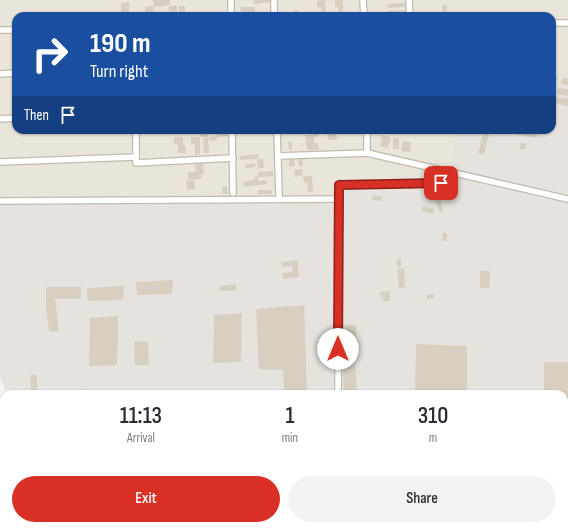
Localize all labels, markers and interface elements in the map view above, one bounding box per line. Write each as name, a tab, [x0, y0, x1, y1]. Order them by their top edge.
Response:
text: 190 m	[90, 27, 151, 60]
icon: right	[24, 28, 76, 80]
text: Turn right	[90, 61, 148, 82]
icon: arrive	[57, 104, 79, 126]
text: Then	[24, 106, 49, 125]
pin	[424, 166, 458, 200]
icon: arrive	[430, 172, 452, 194]
position arrow	[317, 328, 359, 370]
text: 11:13	[120, 401, 162, 430]
text: 1	[285, 401, 294, 430]
text: 310	[418, 401, 448, 430]
text: Arrival	[127, 430, 155, 446]
text: min	[282, 430, 298, 446]
text: m	[429, 430, 437, 446]
button: Exit	[12, 476, 280, 522]
button: Share	[288, 476, 556, 522]

